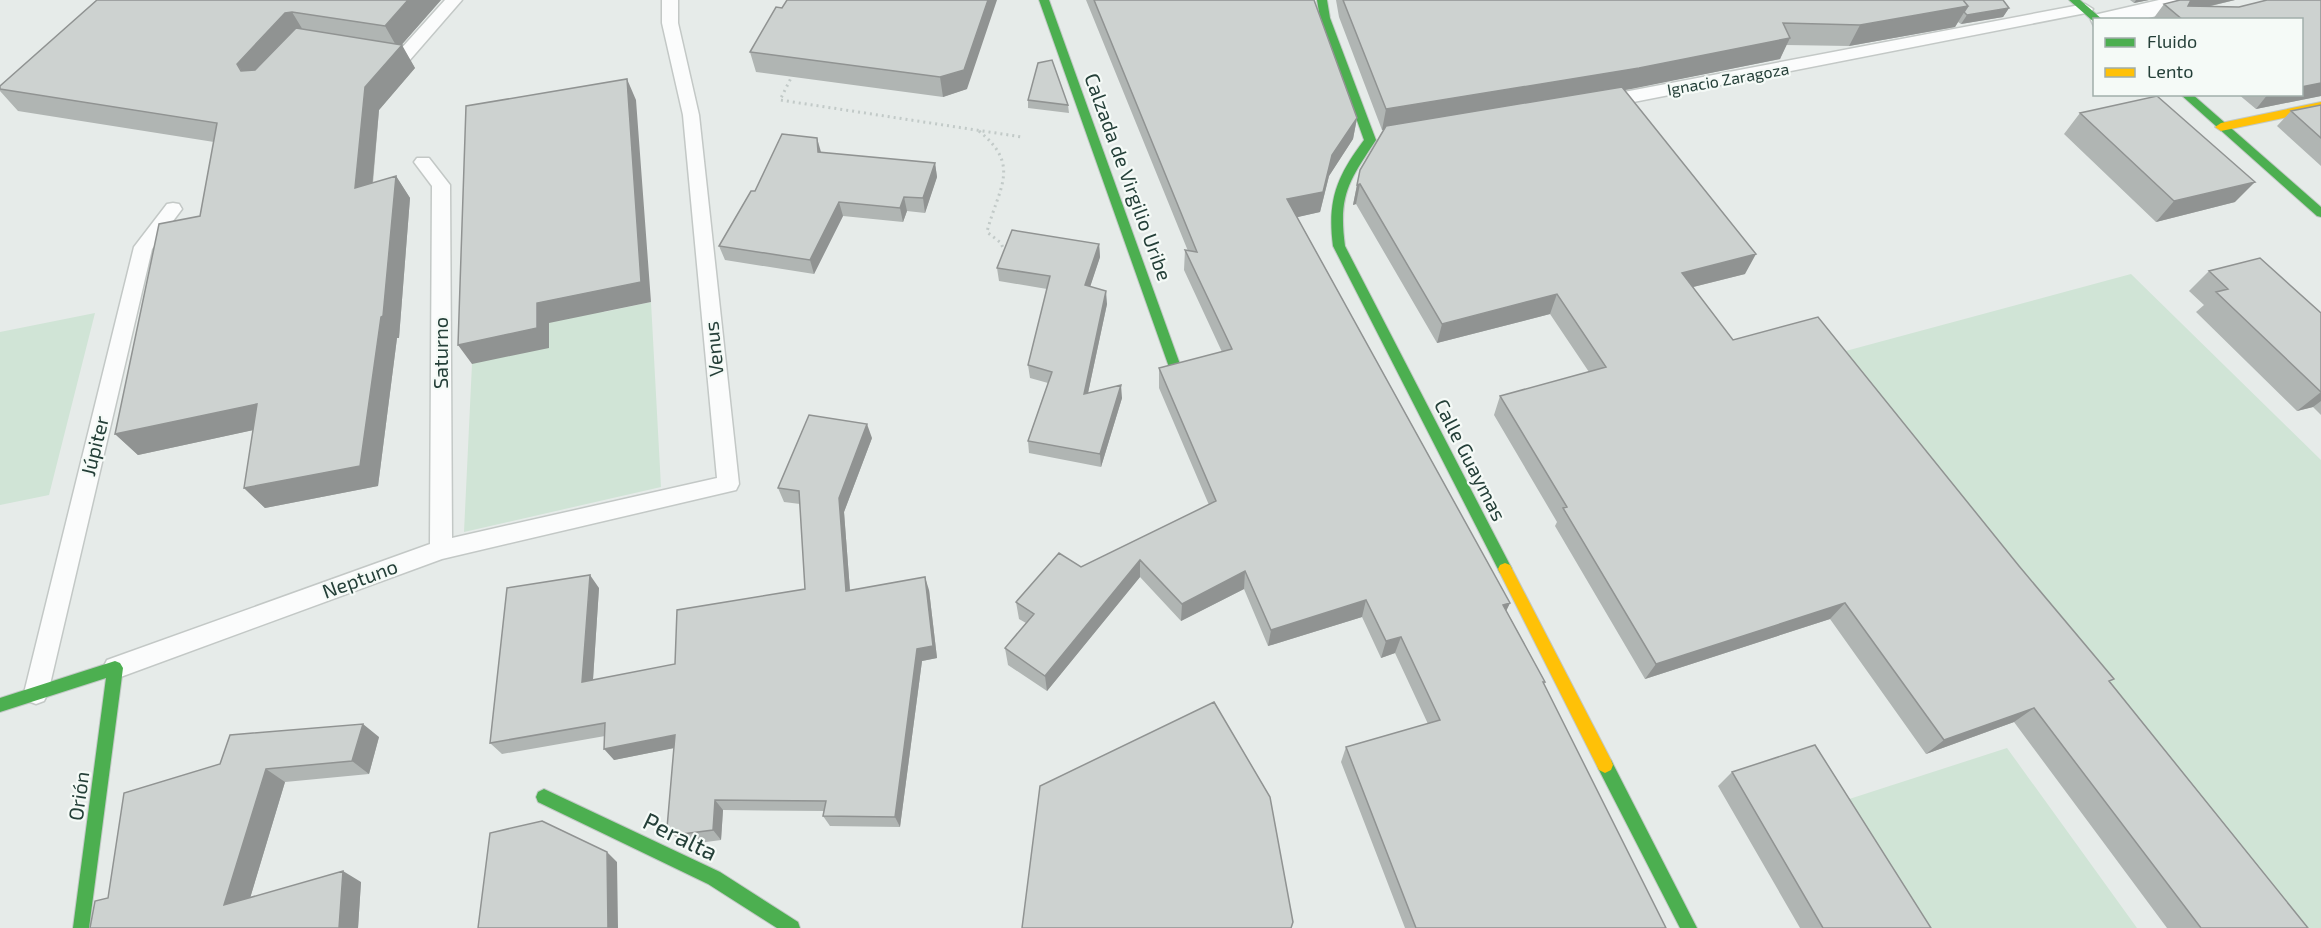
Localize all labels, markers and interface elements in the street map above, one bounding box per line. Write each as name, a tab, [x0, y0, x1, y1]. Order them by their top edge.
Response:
legend	[2093, 18, 2303, 96]
text: Fluido	[2147, 30, 2197, 52]
street label: Ignacio Zaragoza	[1665, 58, 1790, 99]
text: Lento	[2147, 60, 2193, 82]
street label: Calzada de Virgilio Uribe	[1080, 70, 1178, 284]
street label: Saturno	[428, 317, 452, 389]
street label: Venus	[698, 320, 728, 378]
street label: Calle Guaymas	[1430, 395, 1512, 525]
street label: Júpiter	[75, 413, 113, 478]
street label: Neptuno	[319, 553, 401, 603]
street label: Orión	[63, 770, 93, 822]
street label: Peralta	[639, 805, 723, 866]

